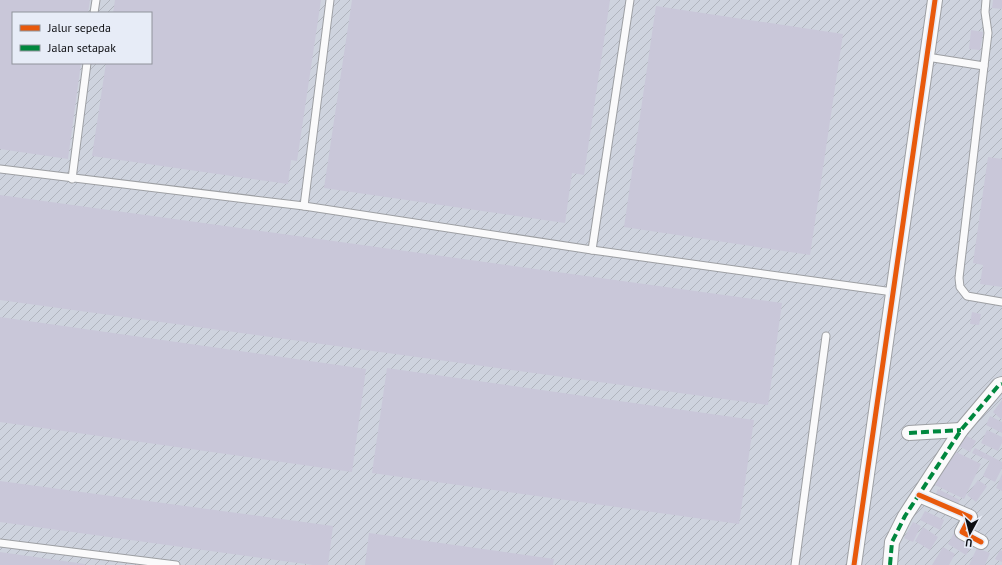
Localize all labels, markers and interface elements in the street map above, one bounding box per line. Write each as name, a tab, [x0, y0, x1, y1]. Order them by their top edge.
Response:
legend	[12, 12, 152, 64]
text: Jalur sepeda	[47, 20, 111, 35]
text: Jalan setapak	[47, 40, 116, 55]
north arrow	[950, 513, 990, 553]
text: U	[964, 536, 973, 550]

